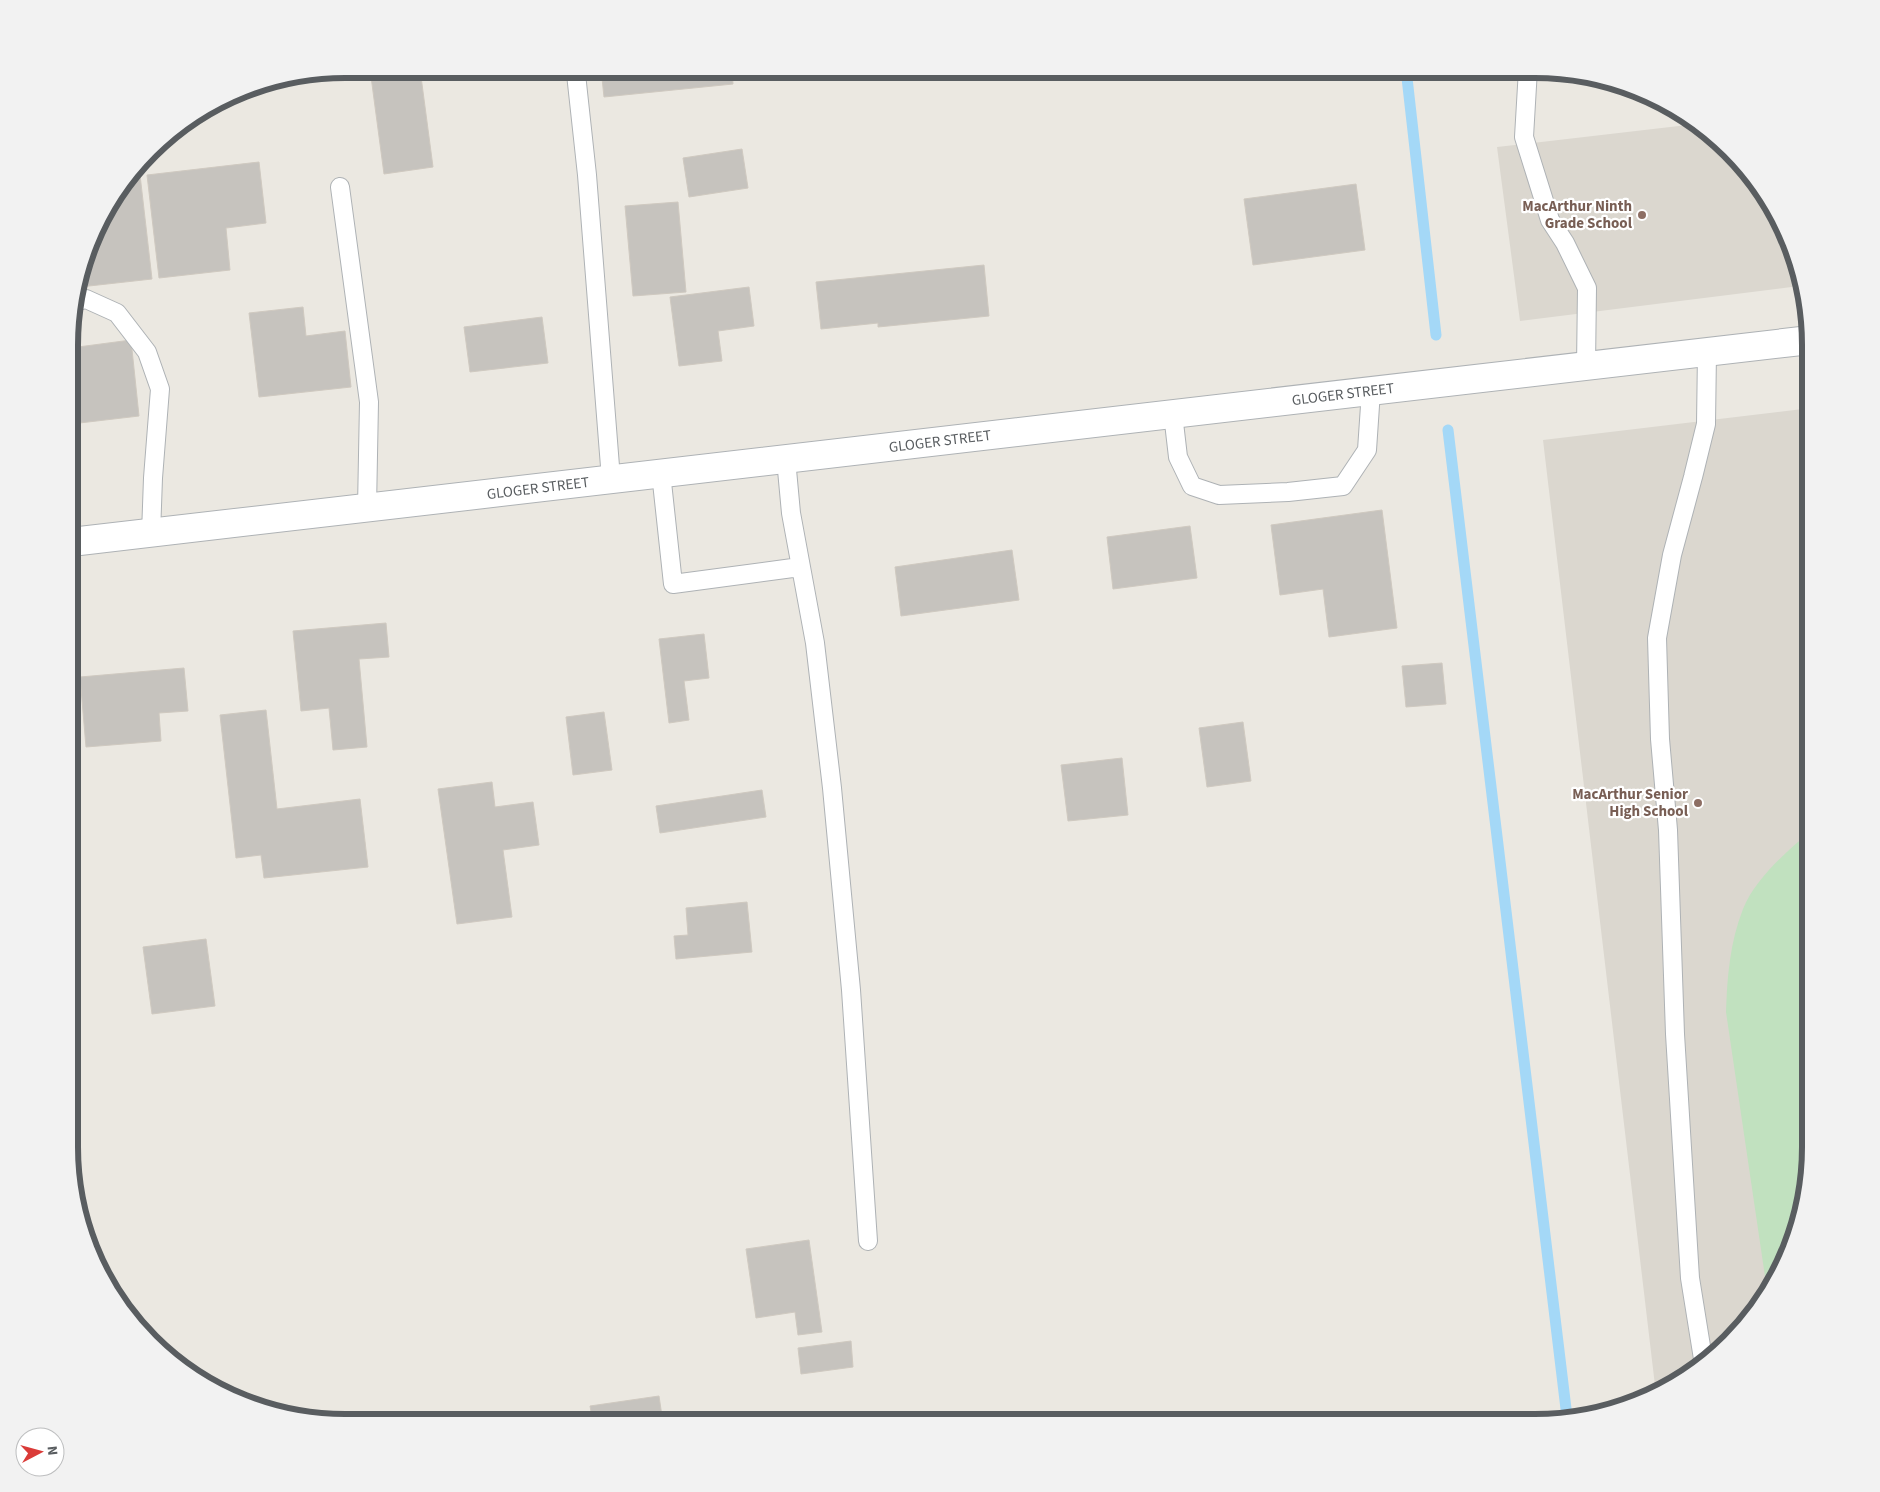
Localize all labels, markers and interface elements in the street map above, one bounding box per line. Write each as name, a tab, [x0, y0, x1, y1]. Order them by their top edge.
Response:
place label: MacArthur Ninth Grade School	[1522, 196, 1633, 234]
marker: MacArthur Ninth Grade School	[1636, 209, 1648, 221]
street label: GLOGER STREET	[1291, 378, 1395, 411]
street label: GLOGER STREET	[888, 425, 992, 458]
street label: GLOGER STREET	[486, 472, 590, 505]
place label: MacArthur Senior High School	[1572, 784, 1689, 822]
marker: MacArthur Senior High School	[1692, 797, 1704, 809]
north arrow	[15, 1427, 65, 1477]
text: N	[42, 1445, 62, 1456]

